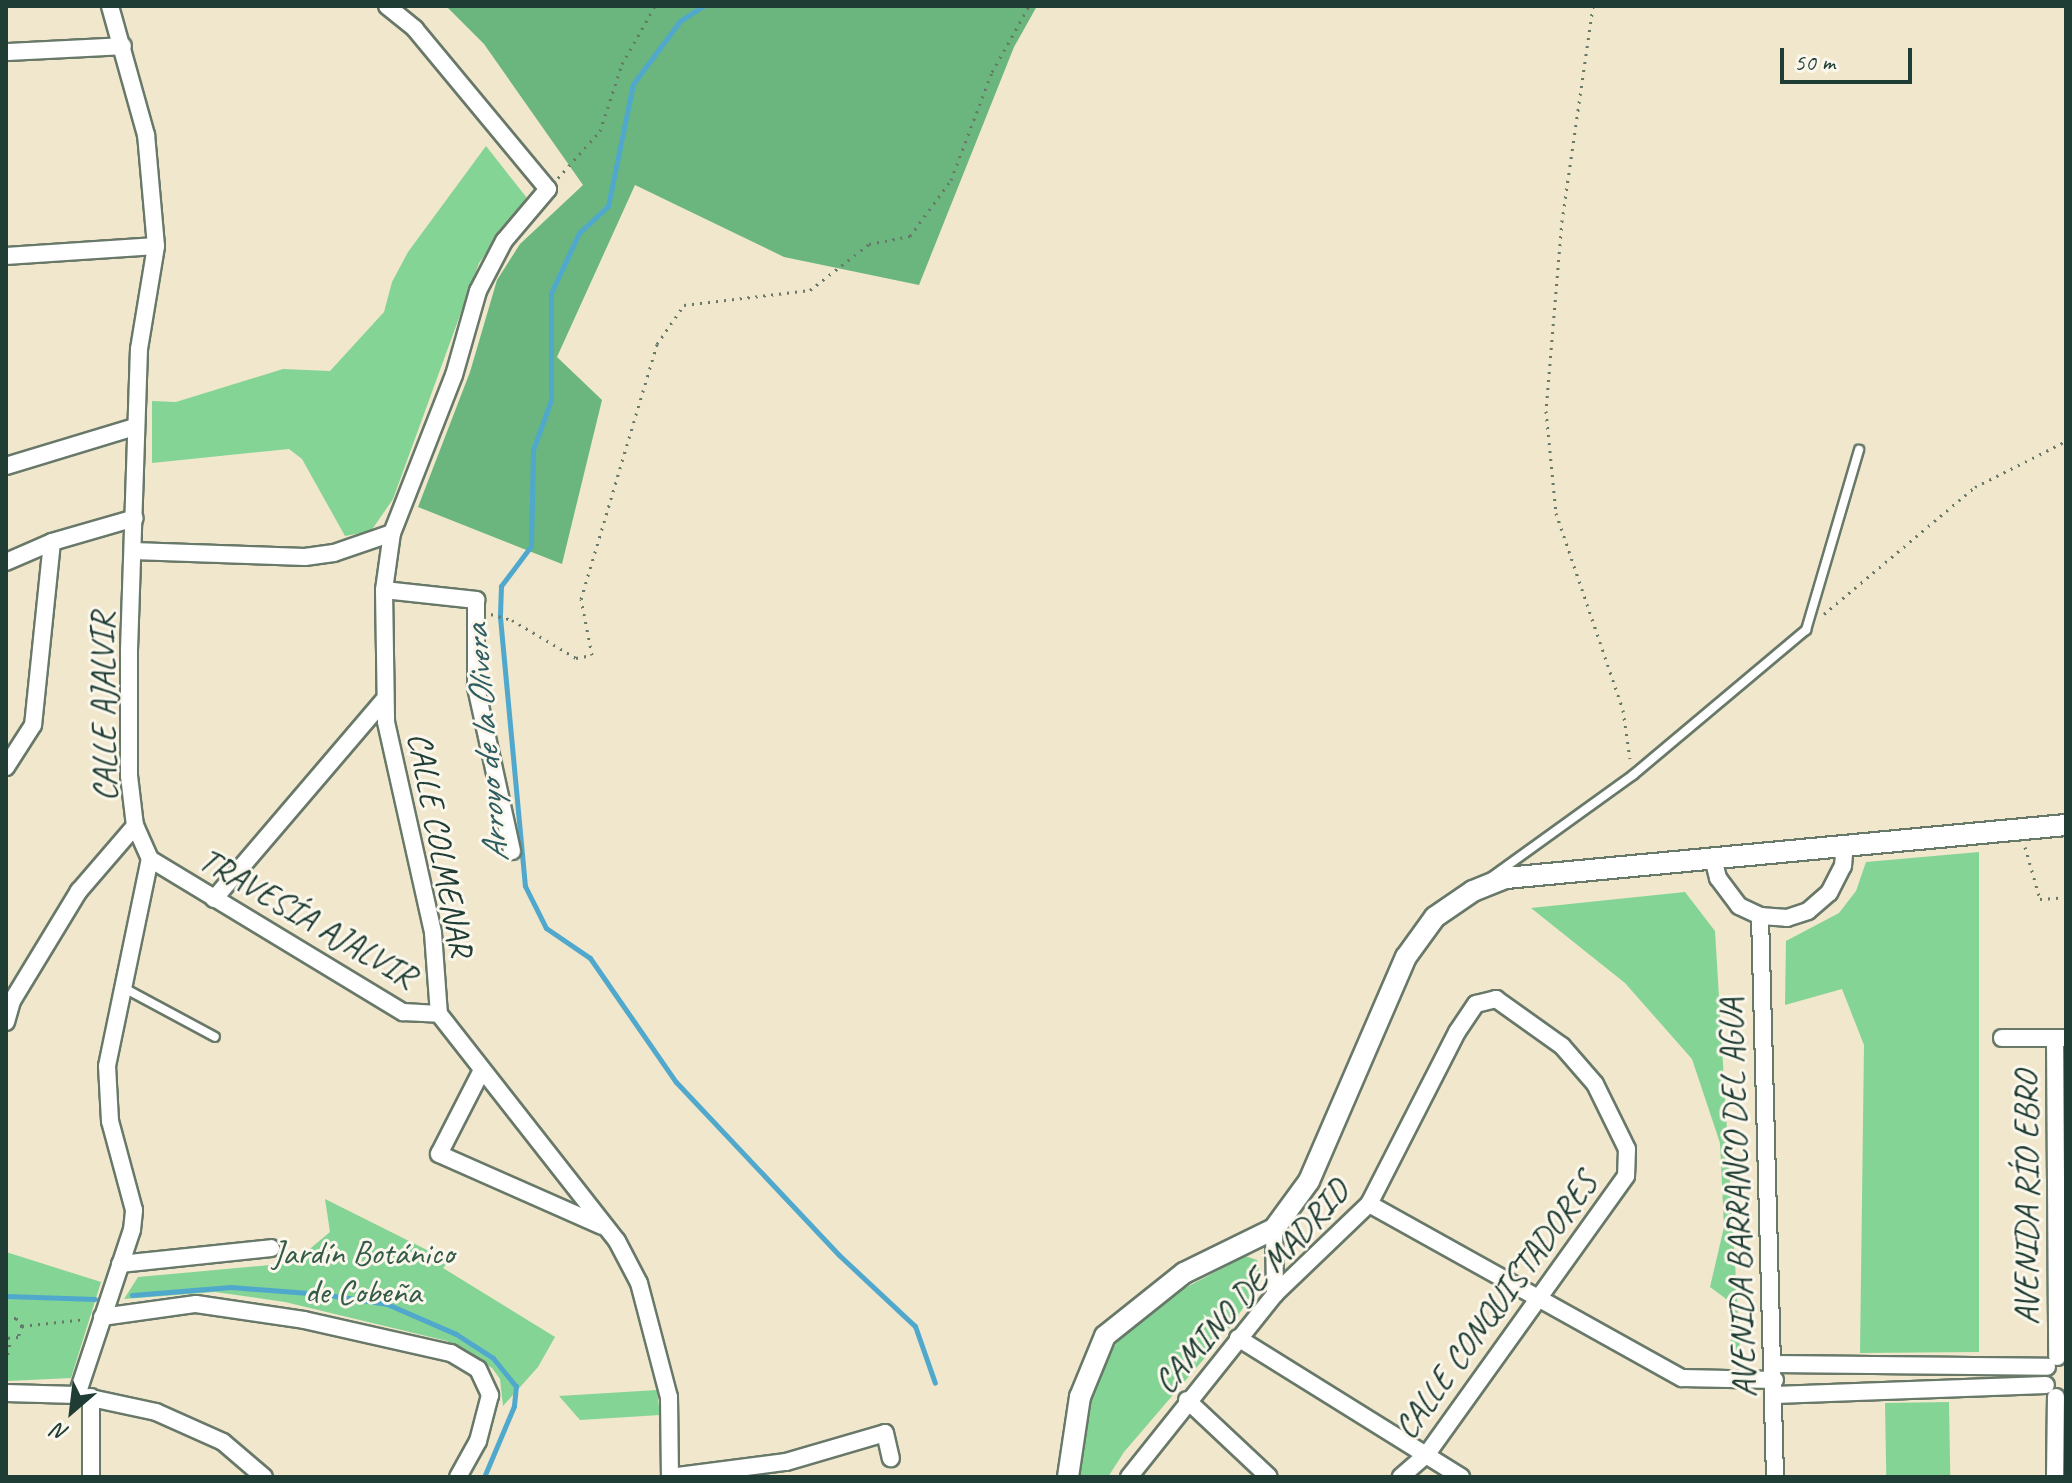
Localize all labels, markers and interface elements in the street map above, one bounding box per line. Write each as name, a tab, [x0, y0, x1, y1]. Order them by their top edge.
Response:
scale bar	[1784, 32, 1916, 82]
text: 50 m	[1794, 47, 1835, 77]
street label: CALLE AJALVIR	[81, 612, 125, 802]
water label: Arroyo de la Olivera	[454, 624, 518, 864]
street label: CALLE COLMENAR	[399, 729, 483, 959]
street label: TRAVESÍA AJALVIR	[192, 838, 424, 996]
street label: AVENIDA BARRANCO DEL AGUA	[1710, 997, 1764, 1399]
street label: AVENIDA RÍO EBRO	[2006, 1071, 2046, 1325]
street label: CALLE CONQUISTADORES	[1385, 1164, 1605, 1446]
street label: CAMINO DE MADRID	[1145, 1171, 1357, 1401]
park label: Jardín Botánico de Cobeña	[272, 1232, 454, 1312]
north arrow	[32, 1371, 112, 1451]
text: N	[48, 1417, 73, 1448]

